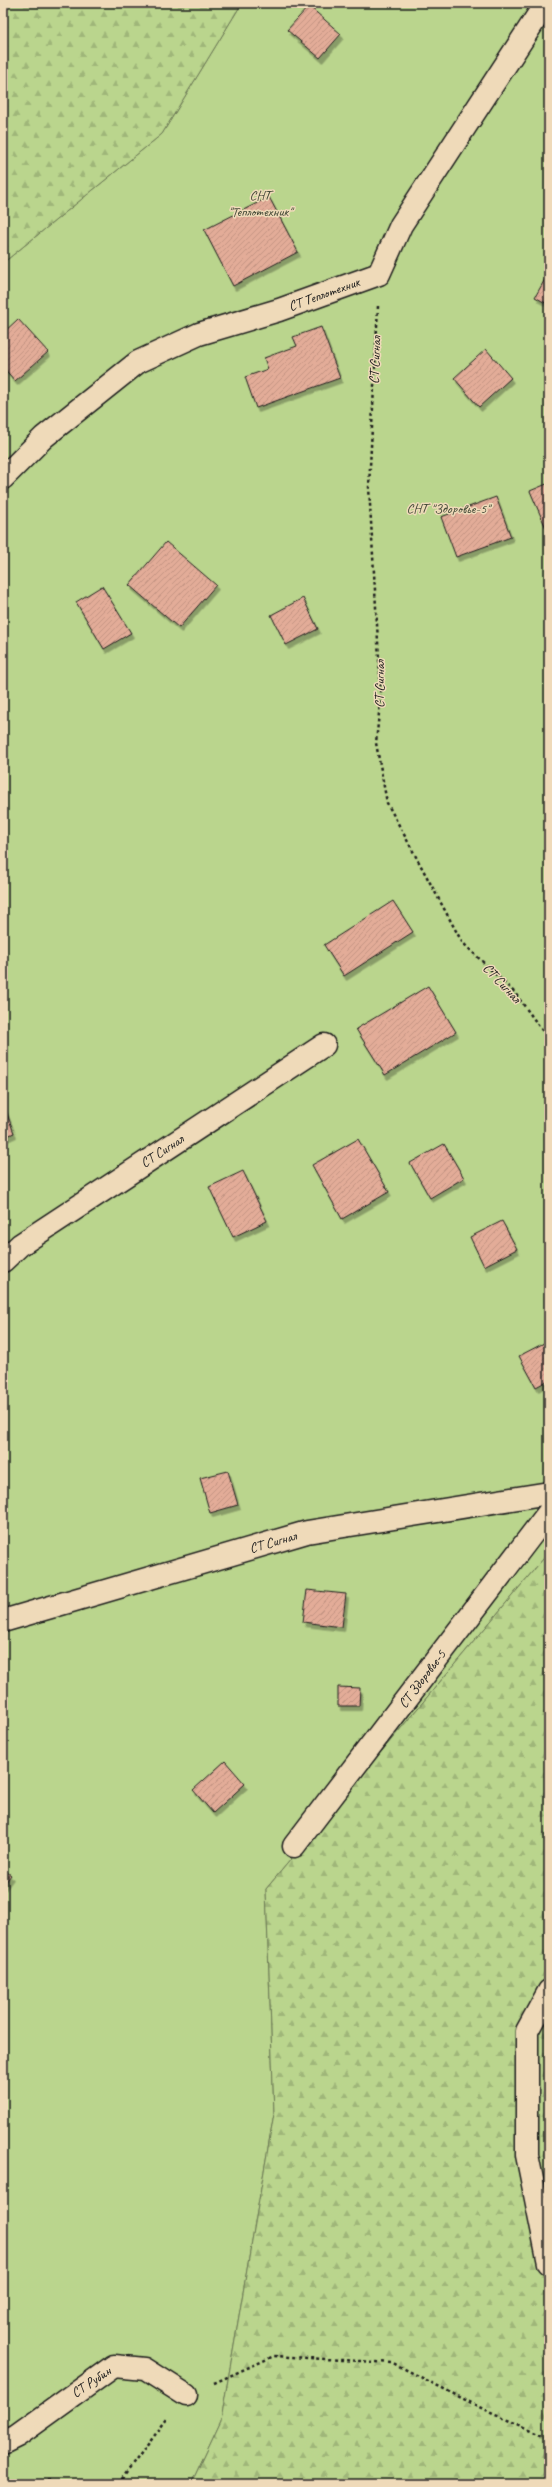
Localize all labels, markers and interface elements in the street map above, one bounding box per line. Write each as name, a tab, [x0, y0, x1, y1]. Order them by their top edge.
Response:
park label: СНТ "Теплотехник"	[228, 187, 294, 220]
street label: СТ Теплотехник	[286, 273, 363, 315]
street label: СТ Сигнал	[365, 334, 385, 384]
park label: СНТ "Здоровье-5"	[406, 500, 492, 517]
street label: СТ Сигнал	[371, 658, 388, 708]
street label: СТ Сигнал	[479, 960, 526, 1007]
street label: СТ Сигнал	[137, 1130, 188, 1171]
street label: СТ Сигнал	[248, 1527, 300, 1557]
street label: СТ Здоровье-5	[395, 1646, 450, 1711]
street label: СТ Рубин	[68, 2362, 115, 2401]

